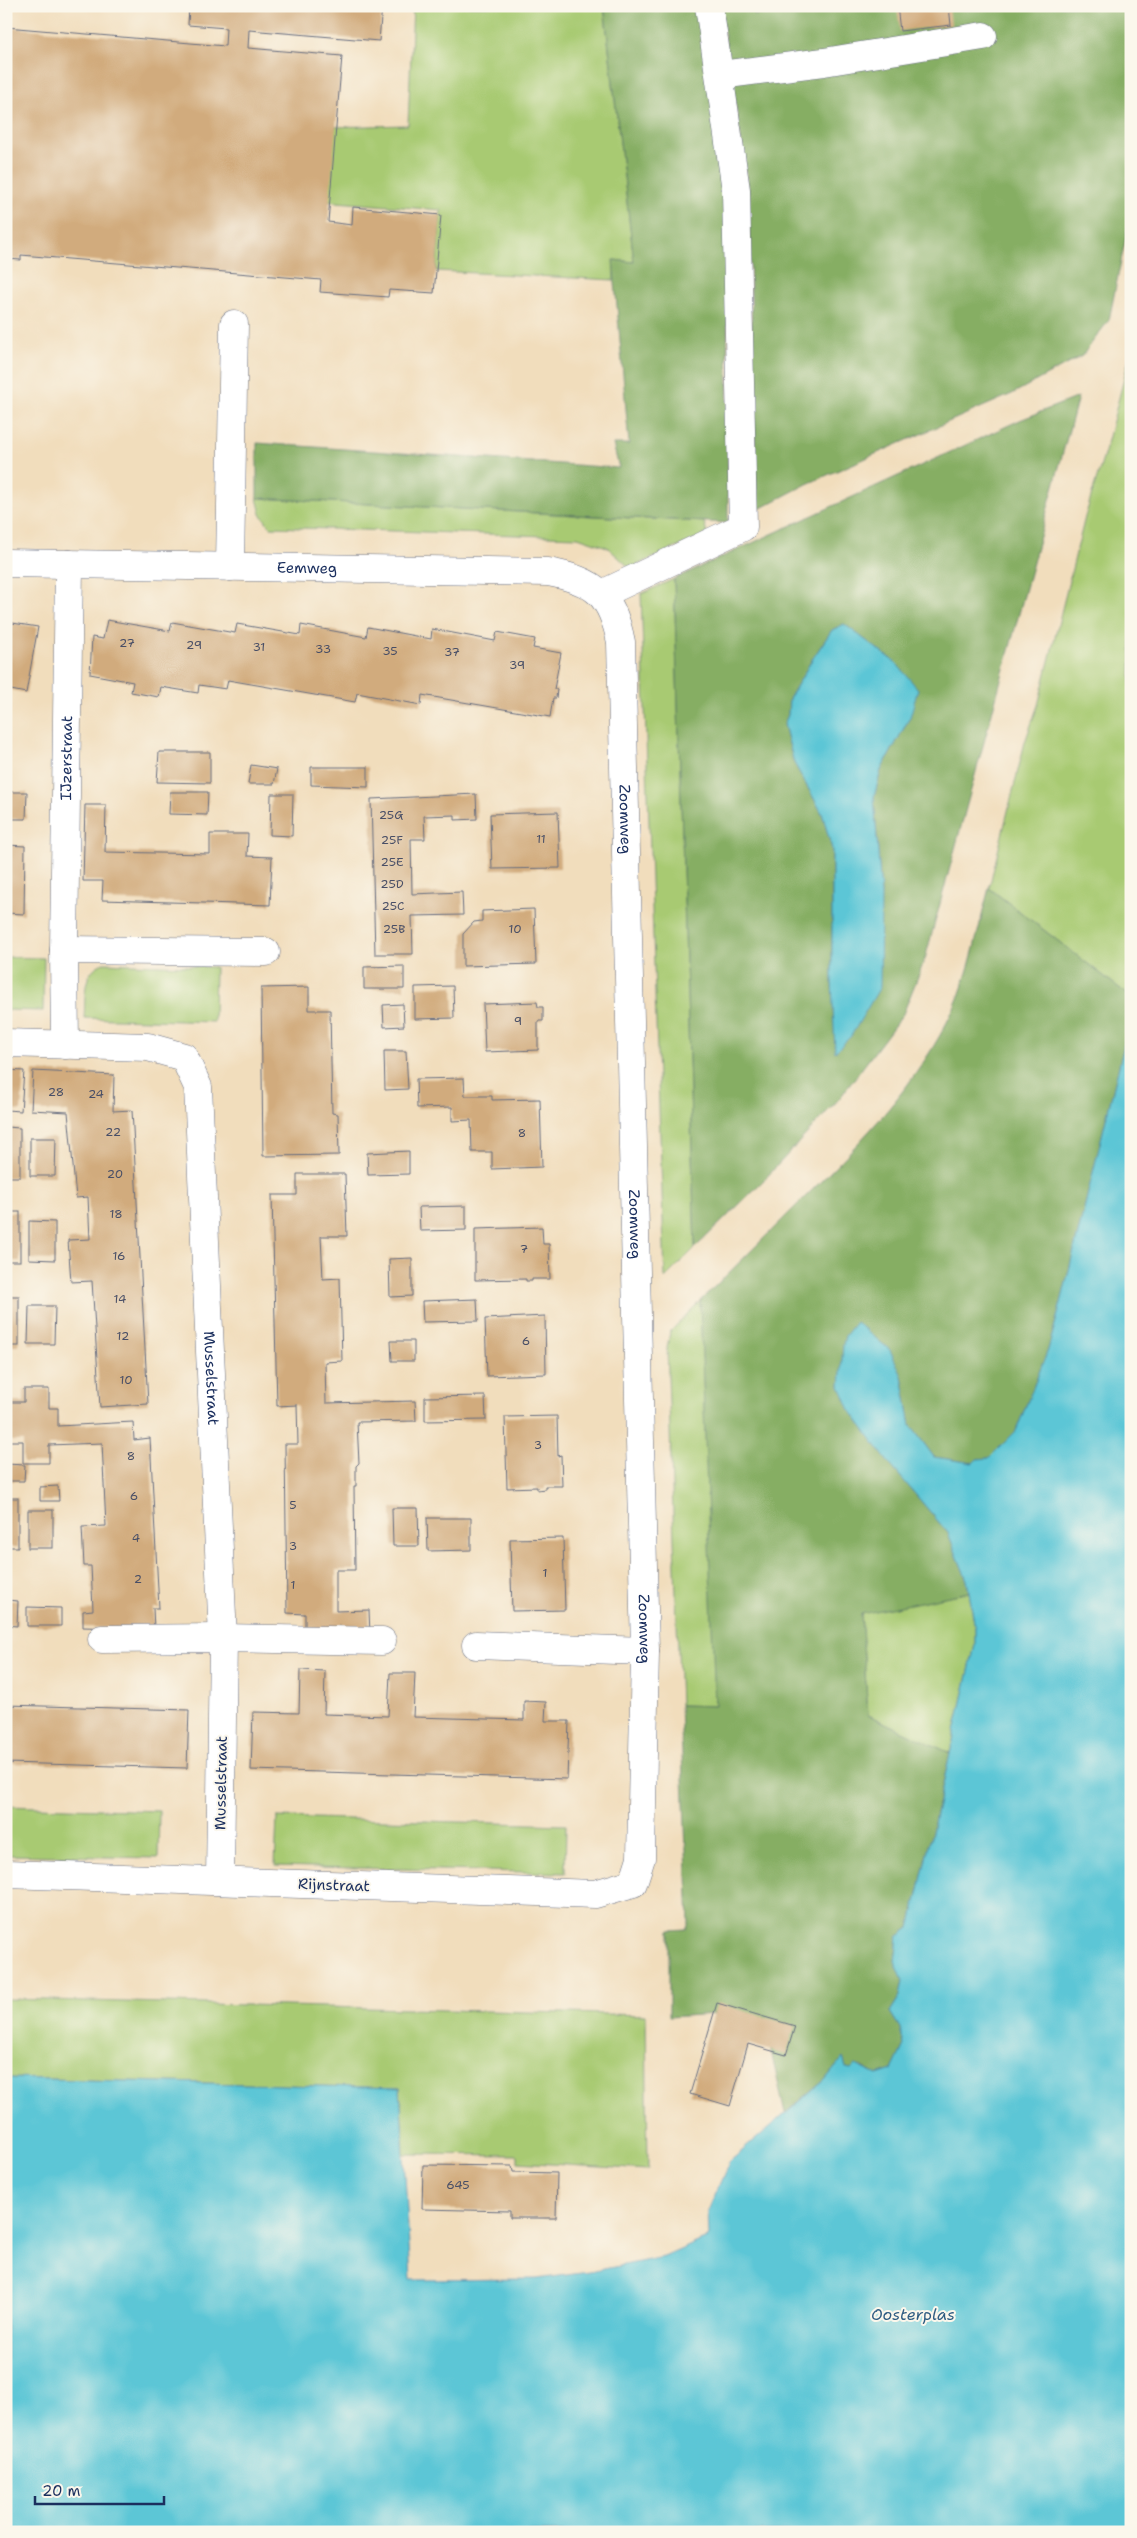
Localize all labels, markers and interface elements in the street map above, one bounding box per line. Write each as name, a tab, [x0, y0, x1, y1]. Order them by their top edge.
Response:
street label: Eemweg	[277, 557, 337, 578]
house number: 27	[119, 635, 135, 651]
house number: 29	[186, 637, 202, 653]
house number: 31	[253, 639, 265, 655]
house number: 33	[315, 641, 331, 657]
house number: 35	[382, 643, 398, 659]
house number: 37	[444, 644, 460, 660]
house number: 39	[509, 657, 525, 673]
street label: IJzerstraat	[56, 715, 77, 801]
street label: Zoomweg	[614, 784, 636, 854]
house number: 25G	[379, 807, 403, 823]
house number: 11	[536, 831, 546, 847]
house number: 25F	[381, 832, 403, 848]
house number: 25E	[380, 854, 404, 870]
house number: 25D	[380, 876, 404, 892]
house number: 25C	[382, 898, 404, 914]
house number: 25B	[383, 921, 405, 937]
house number: 10	[508, 921, 522, 937]
house number: 9	[514, 1013, 522, 1029]
house number: 28	[48, 1084, 64, 1100]
house number: 24	[88, 1086, 104, 1102]
house number: 22	[105, 1124, 121, 1140]
house number: 8	[518, 1125, 526, 1141]
house number: 20	[107, 1166, 123, 1182]
street label: Zoomweg	[624, 1189, 646, 1259]
house number: 18	[109, 1206, 123, 1222]
house number: 7	[520, 1241, 528, 1257]
house number: 16	[112, 1248, 126, 1264]
house number: 14	[114, 1291, 126, 1307]
house number: 12	[117, 1328, 129, 1344]
street label: Musselstraat	[199, 1330, 223, 1426]
house number: 6	[522, 1333, 530, 1349]
house number: 10	[119, 1372, 133, 1388]
house number: 3	[534, 1437, 542, 1453]
house number: 8	[127, 1448, 135, 1464]
house number: 6	[130, 1488, 138, 1504]
house number: 5	[289, 1497, 297, 1513]
house number: 4	[132, 1530, 140, 1546]
house number: 3	[289, 1538, 297, 1554]
house number: 1	[542, 1565, 548, 1581]
house number: 2	[134, 1571, 142, 1587]
house number: 1	[290, 1577, 296, 1593]
street label: Zoomweg	[634, 1594, 655, 1664]
street label: Musselstraat	[210, 1736, 232, 1830]
street label: Rijnstraat	[298, 1874, 370, 1896]
house number: 645	[446, 2177, 470, 2193]
water label: Oosterplas	[871, 2304, 955, 2325]
scale bar	[35, 2473, 164, 2505]
text: 20 m	[42, 2481, 81, 2501]

